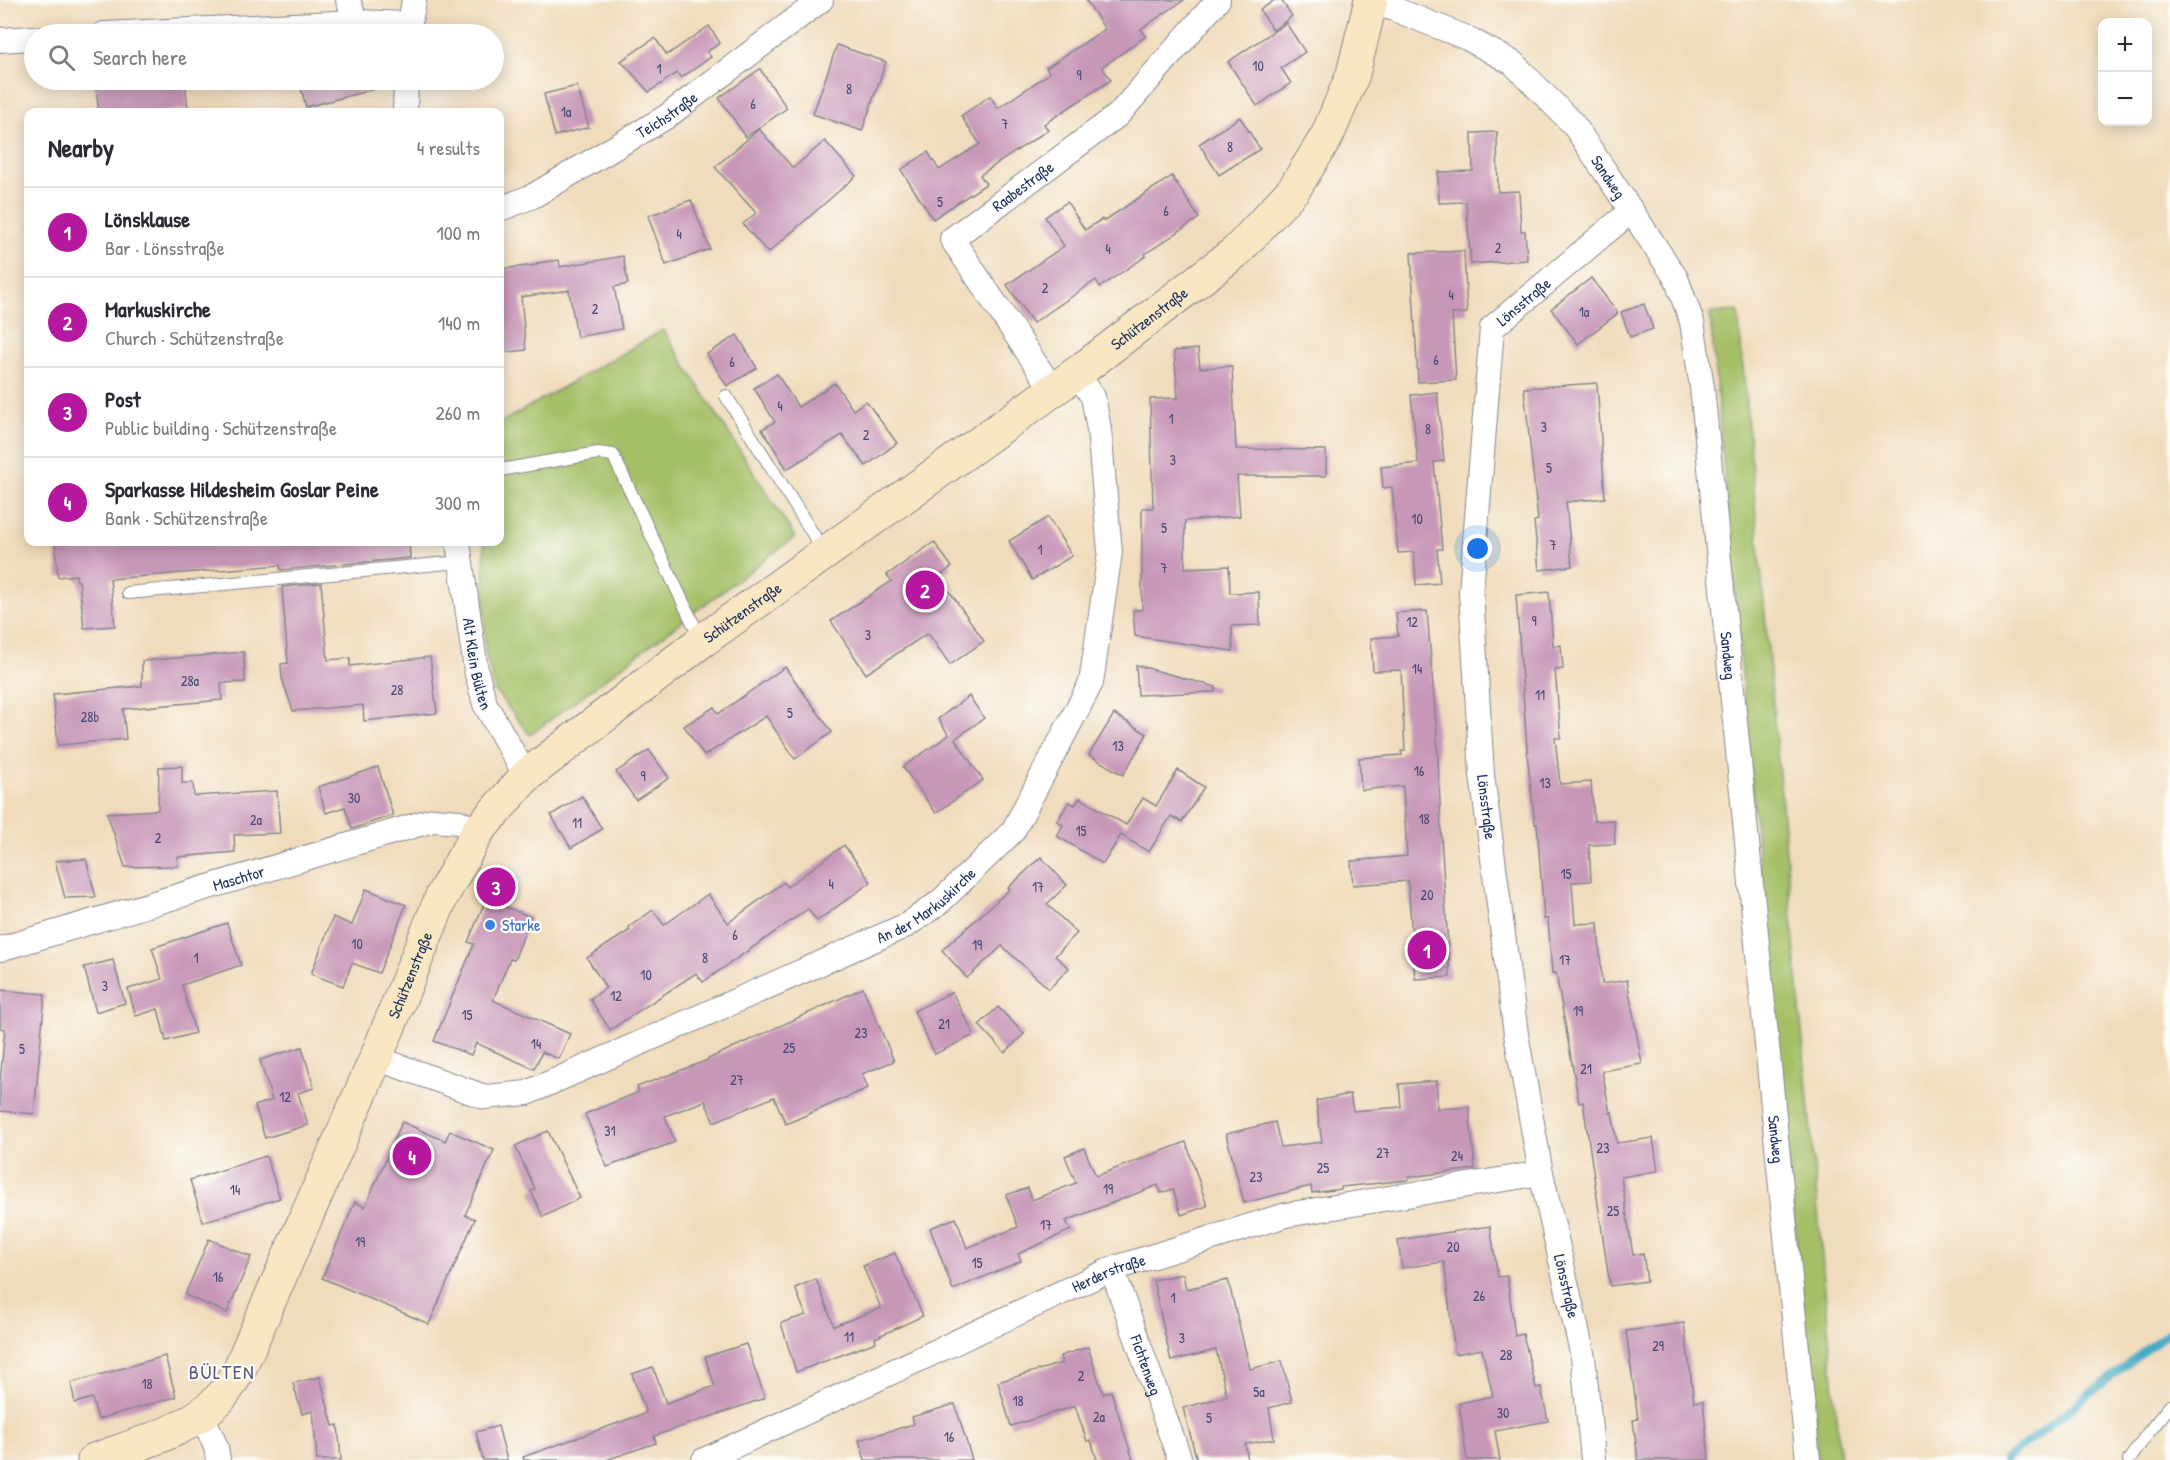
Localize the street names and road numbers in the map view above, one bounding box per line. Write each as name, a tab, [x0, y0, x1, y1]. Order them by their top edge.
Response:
street label: Teichstraße	[632, 86, 702, 143]
street label: Sandweg	[1586, 151, 1631, 203]
street label: Raabestraße	[987, 155, 1059, 216]
street label: Lönsstraße	[1492, 272, 1556, 331]
street label: Schützenstraße	[1106, 281, 1193, 355]
street label: Schützenstraße	[699, 576, 786, 648]
street label: Alt Klein Bülten	[458, 616, 497, 714]
street label: Sandweg	[1715, 631, 1742, 681]
street label: Lönsstraße	[1472, 774, 1502, 841]
street label: Maschtor	[210, 860, 267, 896]
street label: An der Markuskirche	[873, 862, 981, 948]
street label: Schützenstraße	[382, 928, 437, 1022]
street label: Sandweg	[1763, 1114, 1790, 1164]
street label: Herderstraße	[1068, 1248, 1149, 1297]
street label: Lönsstraße	[1549, 1252, 1585, 1321]
street label: Fichtenweg	[1125, 1331, 1167, 1398]

